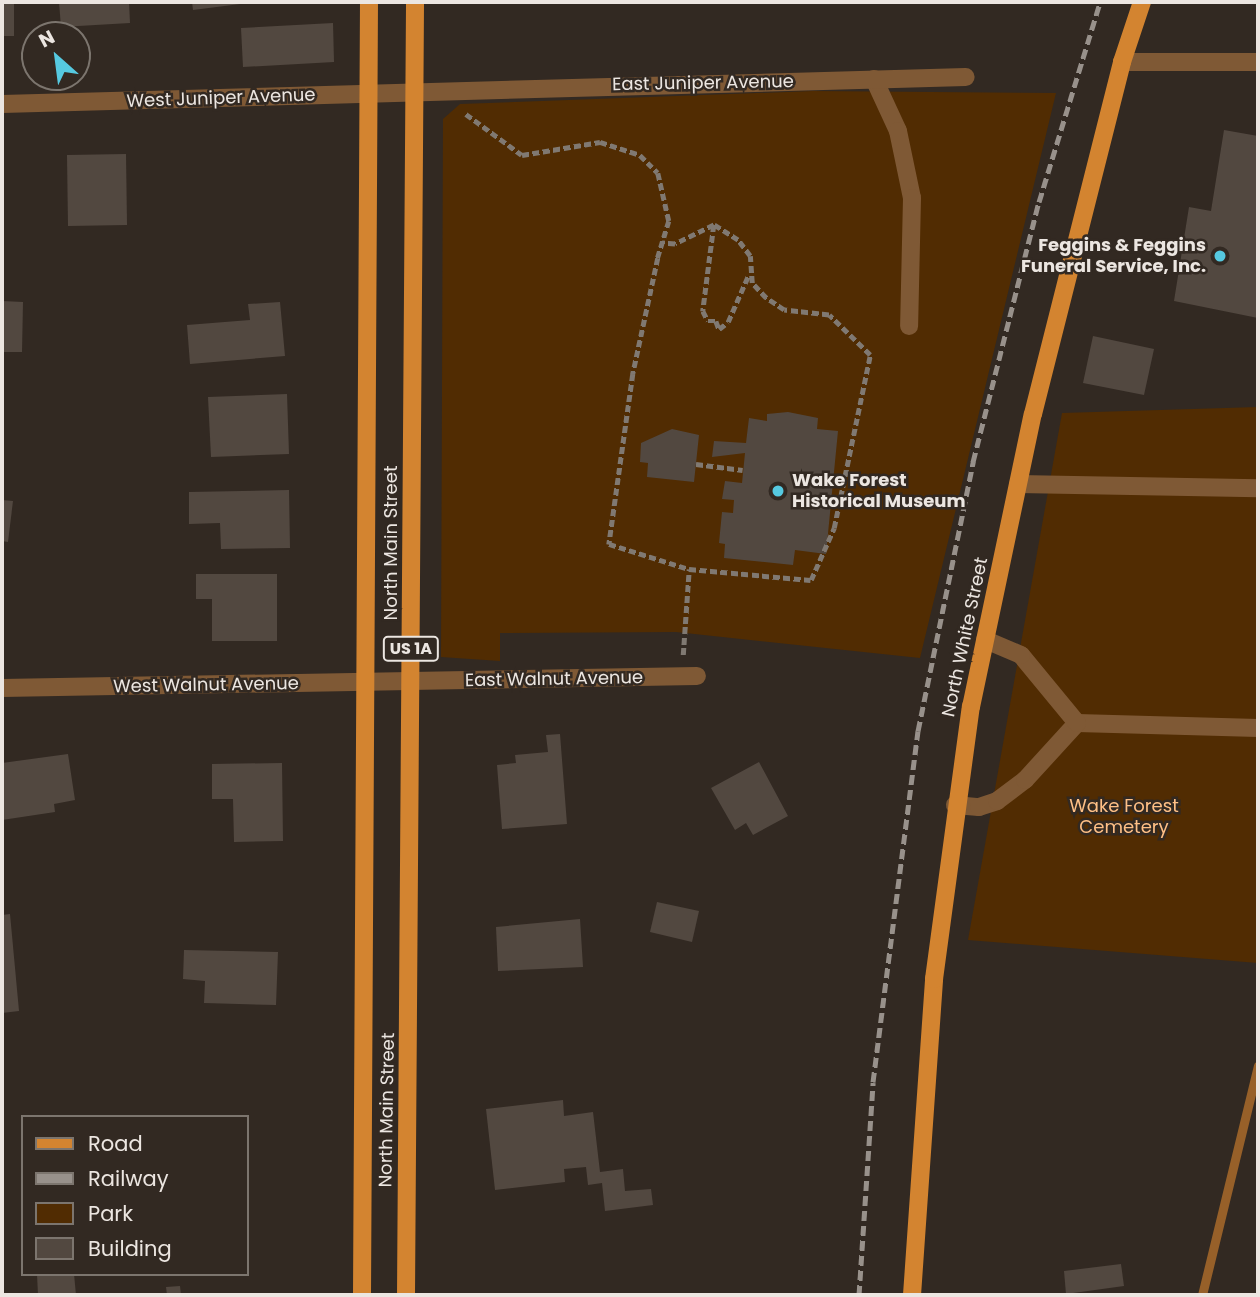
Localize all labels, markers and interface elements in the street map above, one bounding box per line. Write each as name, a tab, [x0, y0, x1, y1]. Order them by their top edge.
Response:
north arrow	[21, 21, 91, 91]
text: N	[34, 24, 59, 54]
street label: East Juniper Avenue	[612, 71, 794, 95]
street label: West Juniper Avenue	[126, 84, 316, 112]
place label: Feggins & Feggins Funeral Service, Inc.	[1021, 235, 1206, 278]
marker: Feggins & Feggins Funeral Service, Inc.	[1212, 248, 1228, 264]
street label: North Main Street	[380, 466, 402, 620]
place label: Wake Forest Historical Museum	[792, 470, 966, 512]
marker: Wake Forest Historical Museum	[770, 483, 786, 499]
street label: North White Street	[938, 555, 992, 719]
road number: US 1A	[381, 636, 441, 662]
street label: East Walnut Avenue	[465, 667, 643, 691]
street label: West Walnut Avenue	[113, 673, 299, 697]
park label: Wake Forest Cemetery	[1069, 796, 1179, 838]
street label: North Main Street	[375, 1032, 399, 1188]
legend	[21, 1115, 248, 1276]
text: Road	[88, 1129, 143, 1158]
text: Railway	[88, 1164, 169, 1193]
text: Park	[88, 1199, 133, 1228]
text: Building	[88, 1234, 172, 1263]

